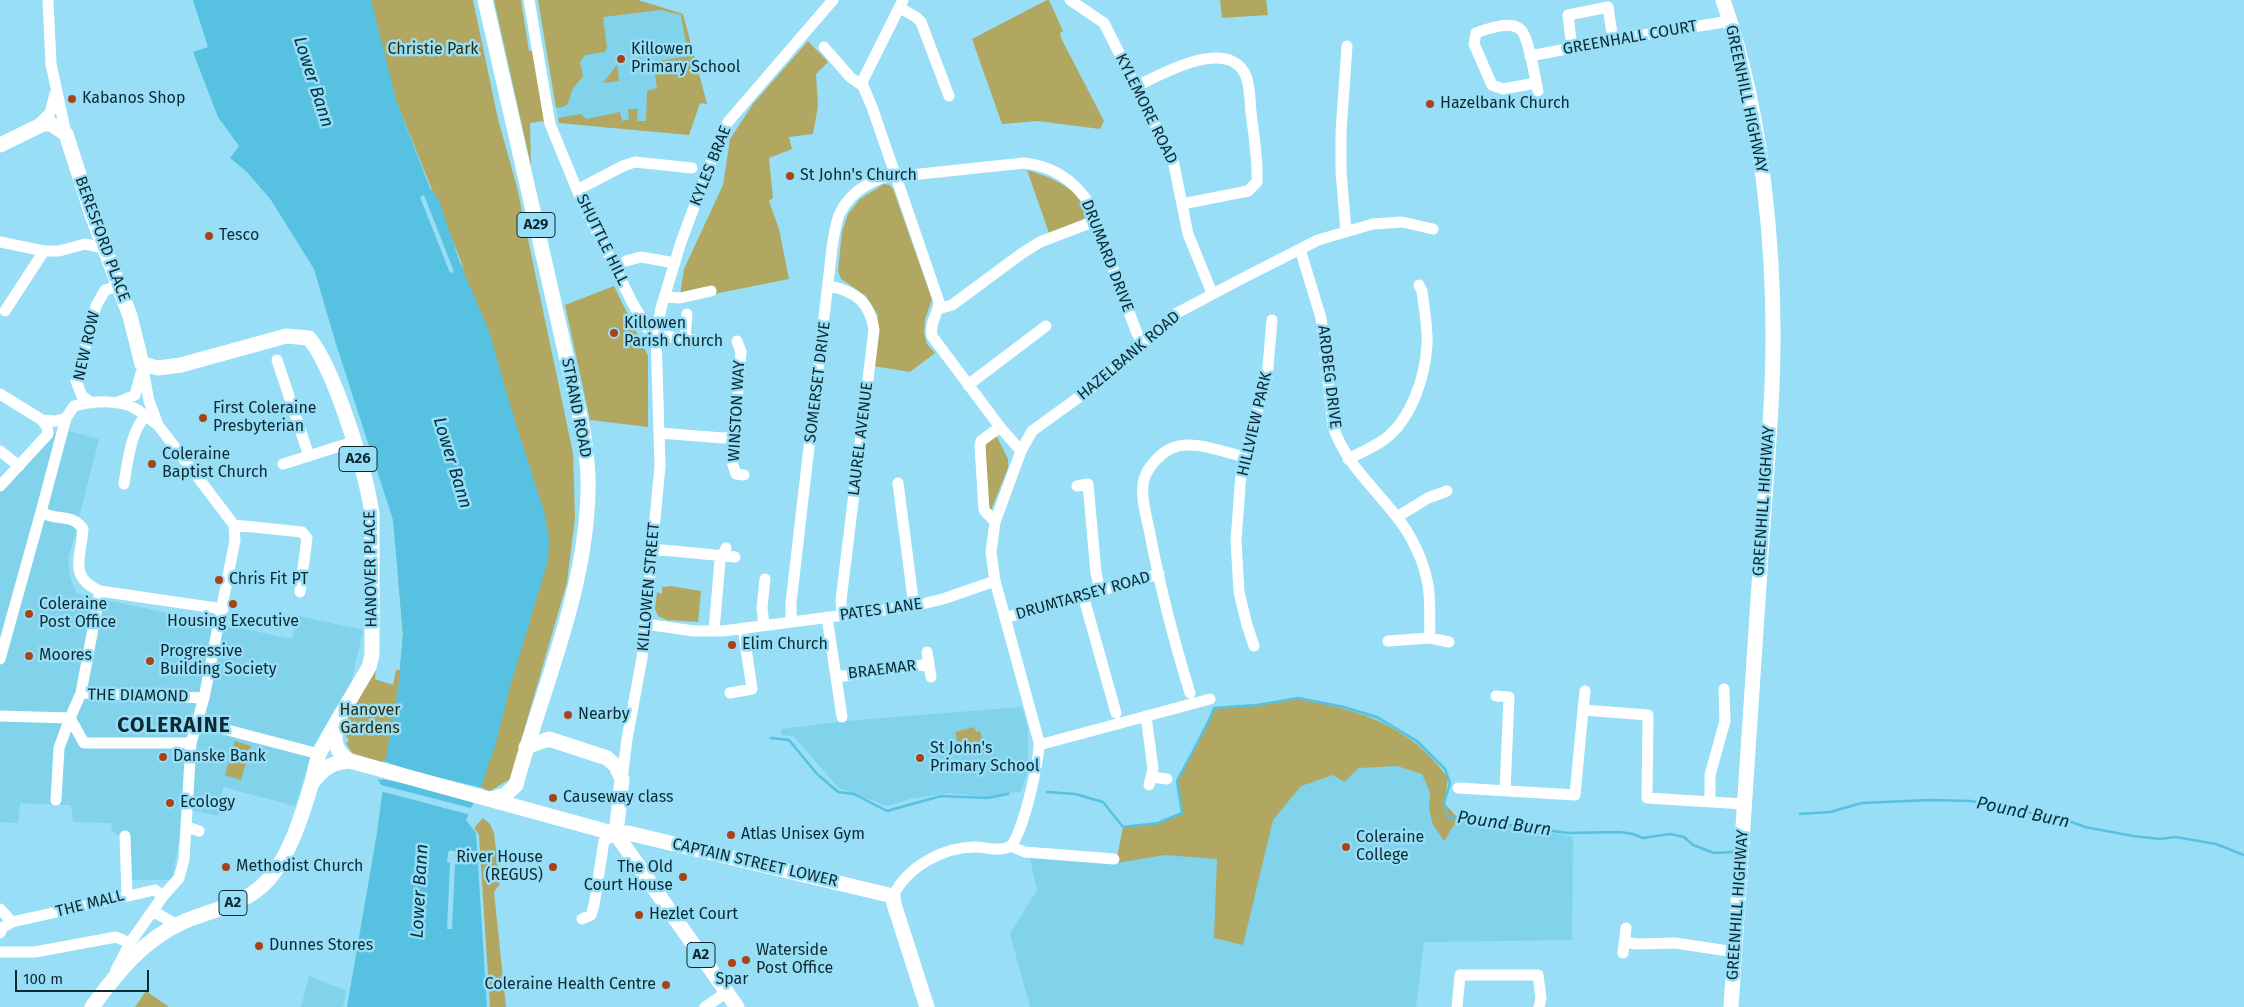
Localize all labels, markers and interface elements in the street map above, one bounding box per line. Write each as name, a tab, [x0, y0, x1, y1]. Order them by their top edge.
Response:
street label: GREENHALL COURT	[1561, 17, 1699, 59]
street label: GREENHILL HIGHWAY	[1721, 23, 1771, 175]
water label: Lower Bann	[288, 34, 338, 130]
park label: Christie Park	[387, 40, 479, 60]
place label: Killowen Primary School	[631, 40, 740, 78]
street label: KYLEMORE ROAD	[1111, 51, 1181, 167]
marker: Killowen Primary School	[615, 53, 627, 65]
place label: Kabanos Shop	[82, 89, 185, 109]
marker: Kabanos Shop	[66, 93, 78, 105]
place label: Hazelbank Church	[1440, 94, 1570, 114]
marker: Hazelbank Church	[1424, 98, 1436, 110]
street label: KYLES BRAE	[686, 123, 736, 209]
place label: St John's Church	[800, 166, 917, 186]
marker: St John's Church	[784, 170, 796, 182]
street label: BERESFORD PLACE	[70, 174, 134, 304]
street label: SHUTTLE HILL	[572, 191, 632, 289]
street label: DRUMARD DRIVE	[1077, 197, 1137, 315]
road number: A29	[517, 212, 555, 238]
place label: Tesco	[219, 226, 259, 246]
marker: Tesco	[203, 230, 215, 242]
street label: HAZELBANK ROAD	[1074, 307, 1184, 405]
street label: NEW ROW	[70, 309, 104, 383]
place label: Killowen Parish Church	[624, 314, 723, 352]
street label: SOMERSET DRIVE	[801, 320, 835, 444]
street label: ARDBEG DRIVE	[1313, 324, 1345, 430]
marker: Killowen Parish Church	[608, 327, 620, 339]
street label: STRAND ROAD	[557, 357, 595, 459]
street label: WINSTON WAY	[725, 360, 749, 462]
street label: HILLVIEW PARK	[1234, 370, 1276, 478]
street label: LAUREL AVENUE	[844, 381, 878, 497]
place label: First Coleraine Presbyterian	[213, 399, 316, 437]
marker: First Coleraine Presbyterian	[197, 412, 209, 424]
water label: Lower Bann	[428, 415, 476, 511]
street label: GREENHILL HIGHWAY	[1749, 425, 1779, 577]
place label: Coleraine Baptist Church	[162, 445, 268, 483]
road number: A26	[339, 446, 377, 472]
marker: Coleraine Baptist Church	[146, 458, 158, 470]
street label: HANOVER PLACE	[360, 510, 382, 628]
street label: KILLOWEN STREET	[634, 522, 664, 652]
street label: DRUMTARSEY ROAD	[1014, 568, 1152, 624]
place label: Chris Fit PT	[229, 570, 309, 590]
marker: Chris Fit PT	[213, 574, 225, 586]
place label: Coleraine Post Office	[39, 595, 116, 633]
street label: PATES LANE	[839, 595, 923, 625]
marker: Housing Executive	[227, 598, 239, 610]
marker: Coleraine Post Office	[23, 608, 35, 620]
place label: Housing Executive	[167, 612, 299, 632]
place label: Elim Church	[742, 635, 828, 655]
marker: Elim Church	[726, 639, 738, 651]
place label: Progressive Building Society	[160, 642, 277, 680]
place label: Moores	[39, 646, 92, 666]
marker: Moores	[23, 650, 35, 662]
marker: Progressive Building Society	[144, 655, 156, 667]
street label: BRAEMAR	[847, 656, 917, 684]
street label: THE DIAMOND	[87, 686, 189, 706]
park label: Hanover Gardens	[340, 701, 400, 739]
place label: Nearby	[578, 705, 630, 725]
marker: Nearby	[562, 709, 574, 721]
district label: COLERAINE	[116, 713, 232, 739]
place label: St John's Primary School	[930, 739, 1039, 777]
place label: Danske Bank	[173, 747, 266, 767]
marker: Danske Bank	[157, 751, 169, 763]
marker: St John's Primary School	[914, 752, 926, 764]
place label: Causeway class	[563, 788, 673, 808]
marker: Causeway class	[547, 792, 559, 804]
place label: Ecology	[180, 793, 235, 813]
water label: Pound Burn	[1974, 793, 2072, 833]
marker: Ecology	[164, 797, 176, 809]
water label: Pound Burn	[1456, 807, 1552, 841]
place label: Atlas Unisex Gym	[741, 825, 865, 845]
place label: Coleraine College	[1356, 828, 1424, 866]
marker: Atlas Unisex Gym	[725, 829, 737, 841]
street label: GREENHILL HIGHWAY	[1723, 829, 1753, 981]
street label: CAPTAIN STREET LOWER	[670, 835, 840, 891]
marker: Coleraine College	[1340, 841, 1352, 853]
water label: Lower Bann	[407, 843, 433, 939]
place label: River House (REGUS)	[456, 848, 543, 886]
place label: Methodist Church	[236, 857, 363, 877]
place label: The Old Court House	[584, 858, 673, 896]
marker: Methodist Church	[220, 861, 232, 873]
marker: River House (REGUS)	[547, 861, 559, 873]
marker: The Old Court House	[677, 871, 689, 883]
street label: THE MALL	[54, 886, 126, 922]
road number: A2	[219, 890, 247, 916]
place label: Hezlet Court	[649, 905, 738, 925]
marker: Hezlet Court	[633, 909, 645, 921]
place label: Dunnes Stores	[269, 936, 373, 956]
marker: Dunnes Stores	[253, 940, 265, 952]
place label: Waterside Post Office	[756, 941, 833, 979]
road number: A2	[687, 942, 715, 968]
marker: Waterside Post Office	[740, 954, 752, 966]
marker: Spar	[726, 957, 738, 969]
scale bar	[18, 960, 151, 992]
text: 100 m	[23, 970, 63, 988]
place label: Spar	[716, 970, 748, 990]
place label: Coleraine Health Centre	[485, 975, 656, 995]
marker: Coleraine Health Centre	[660, 979, 672, 991]

